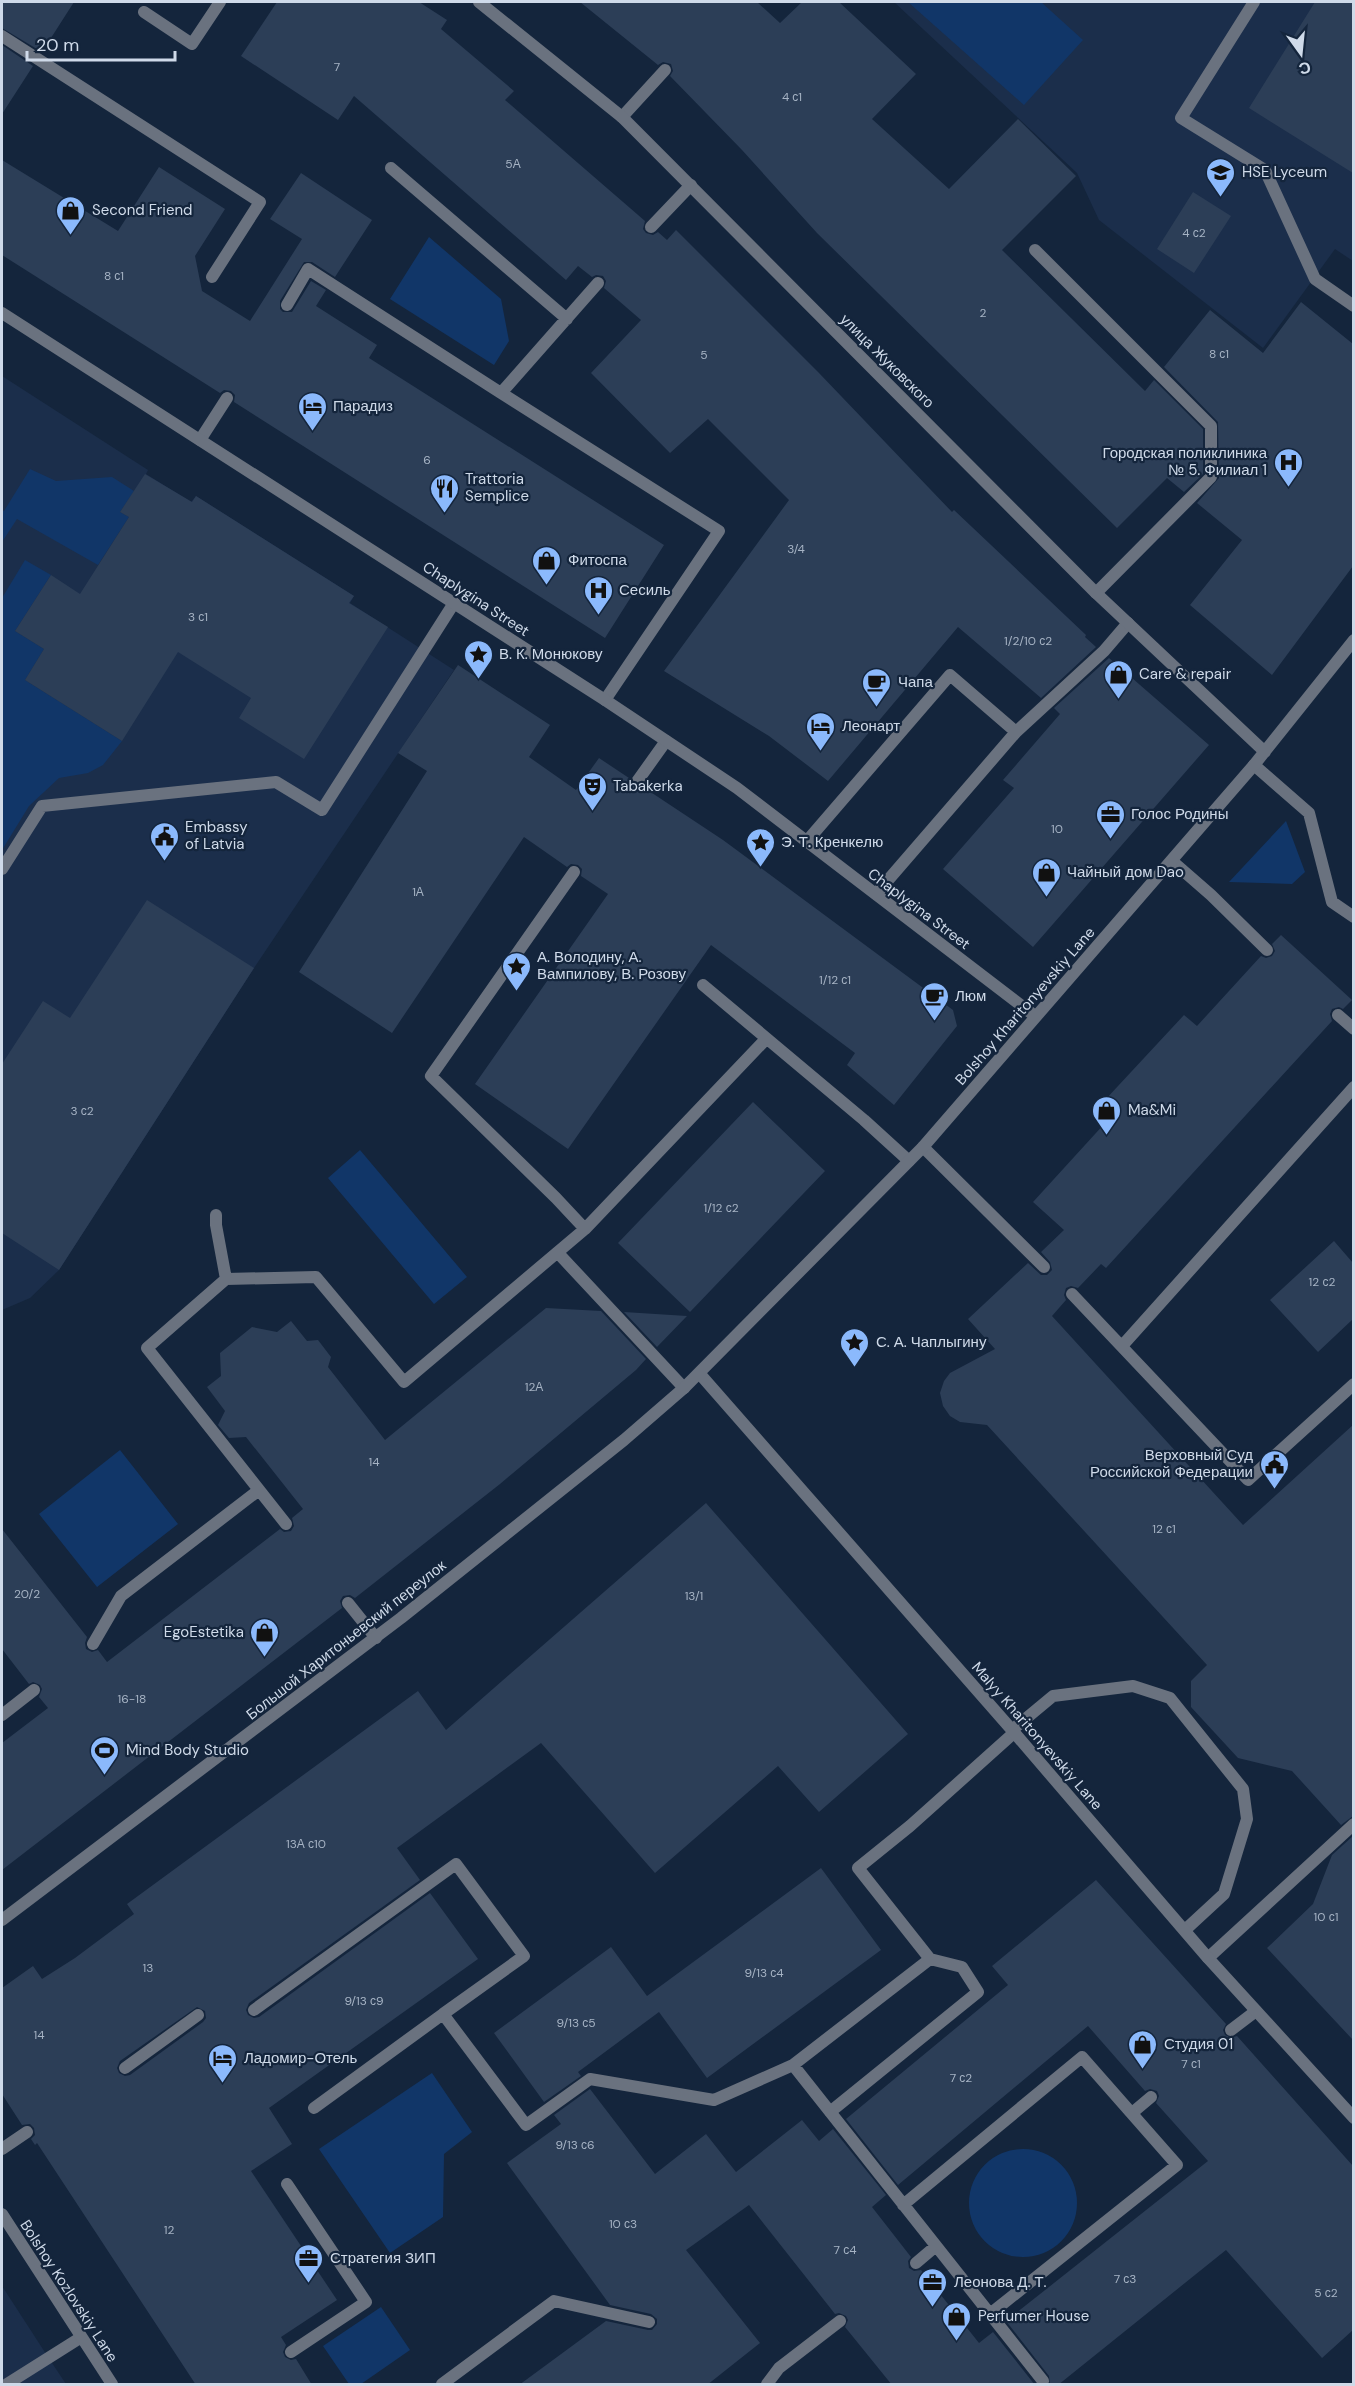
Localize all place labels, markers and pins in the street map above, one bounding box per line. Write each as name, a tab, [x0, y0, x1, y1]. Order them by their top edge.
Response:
school or university icon: HSE Lyceum	[1205, 156, 1237, 198]
place label: HSE Lyceum	[1242, 162, 1327, 182]
shop icon: Second Friend	[55, 194, 87, 236]
place label: Second Friend	[92, 200, 192, 220]
hotel icon: Парадиз	[296, 390, 328, 432]
place label: Парадиз	[333, 396, 393, 416]
place label: Городская поликлиника № 5. Филиал 1	[1103, 443, 1268, 480]
hospital icon: Городская поликлиника № 5. Филиал 1	[1272, 446, 1304, 488]
place label: Trattoria Semplice	[465, 469, 529, 506]
restaurant icon: Trattoria Semplice	[428, 472, 460, 514]
shop icon: Фитоспа	[531, 544, 563, 586]
place label: Фитоспа	[568, 550, 627, 570]
hospital icon: Сесиль	[582, 574, 614, 616]
place label: Сесиль	[619, 580, 671, 600]
place icon: В. К. Монюкову	[462, 638, 494, 680]
place label: В. К. Монюкову	[499, 644, 603, 664]
shop icon: Care & repair	[1102, 658, 1134, 700]
place label: Care & repair	[1139, 664, 1232, 684]
cafe icon: Чапа	[861, 666, 893, 708]
place label: Чапа	[898, 672, 933, 692]
hotel icon: Леонарт	[805, 710, 837, 752]
place label: Леонарт	[842, 716, 900, 736]
theatre icon: Tabakerka	[576, 770, 608, 812]
place label: Tabakerka	[613, 776, 683, 796]
office icon: Голос Родины	[1094, 798, 1126, 840]
place label: Голос Родины	[1131, 804, 1228, 824]
place label: Embassy of Latvia	[185, 817, 248, 854]
public building icon: Embassy of Latvia	[148, 820, 180, 862]
place icon: Э. Т. Кренкелю	[744, 826, 776, 868]
place label: Э. Т. Кренкелю	[781, 832, 883, 852]
shop icon: Чайный дом Dao	[1030, 856, 1062, 898]
place label: Чайный дом Dao	[1067, 862, 1184, 882]
place label: А. Володину, А. Вампилову, В. Розову	[537, 947, 686, 984]
place icon: А. Володину, А. Вампилову, В. Розову	[500, 950, 532, 992]
cafe icon: Люм	[918, 980, 950, 1022]
place label: Люм	[955, 986, 986, 1006]
shop icon: Ma&Mi	[1091, 1094, 1123, 1136]
place label: Ma&Mi	[1128, 1100, 1176, 1120]
place icon: С. А. Чаплыгину	[839, 1326, 871, 1368]
place label: С. А. Чаплыгину	[876, 1332, 987, 1352]
place label: Верховный Суд Российской Федерации	[1090, 1445, 1253, 1482]
public building icon: Верховный Суд Российской Федерации	[1258, 1448, 1290, 1490]
shop icon: EgoEstetika	[249, 1616, 281, 1658]
place label: EgoEstetika	[164, 1622, 244, 1642]
sports icon: Mind Body Studio	[89, 1734, 121, 1776]
place label: Mind Body Studio	[126, 1740, 249, 1760]
shop icon: Студия 01	[1127, 2028, 1159, 2070]
place label: Студия 01	[1164, 2034, 1233, 2054]
hotel icon: Ладомир-Отель	[207, 2042, 239, 2084]
place label: Ладомир-Отель	[244, 2048, 357, 2068]
office icon: Стратегия ЗИП	[293, 2242, 325, 2284]
place label: Стратегия ЗИП	[330, 2248, 436, 2268]
office icon: Леонова Д. Т.	[917, 2266, 949, 2308]
place label: Леонова Д. Т.	[954, 2272, 1047, 2292]
shop icon: Perfumer House	[941, 2300, 973, 2342]
place label: Perfumer House	[978, 2306, 1089, 2326]

